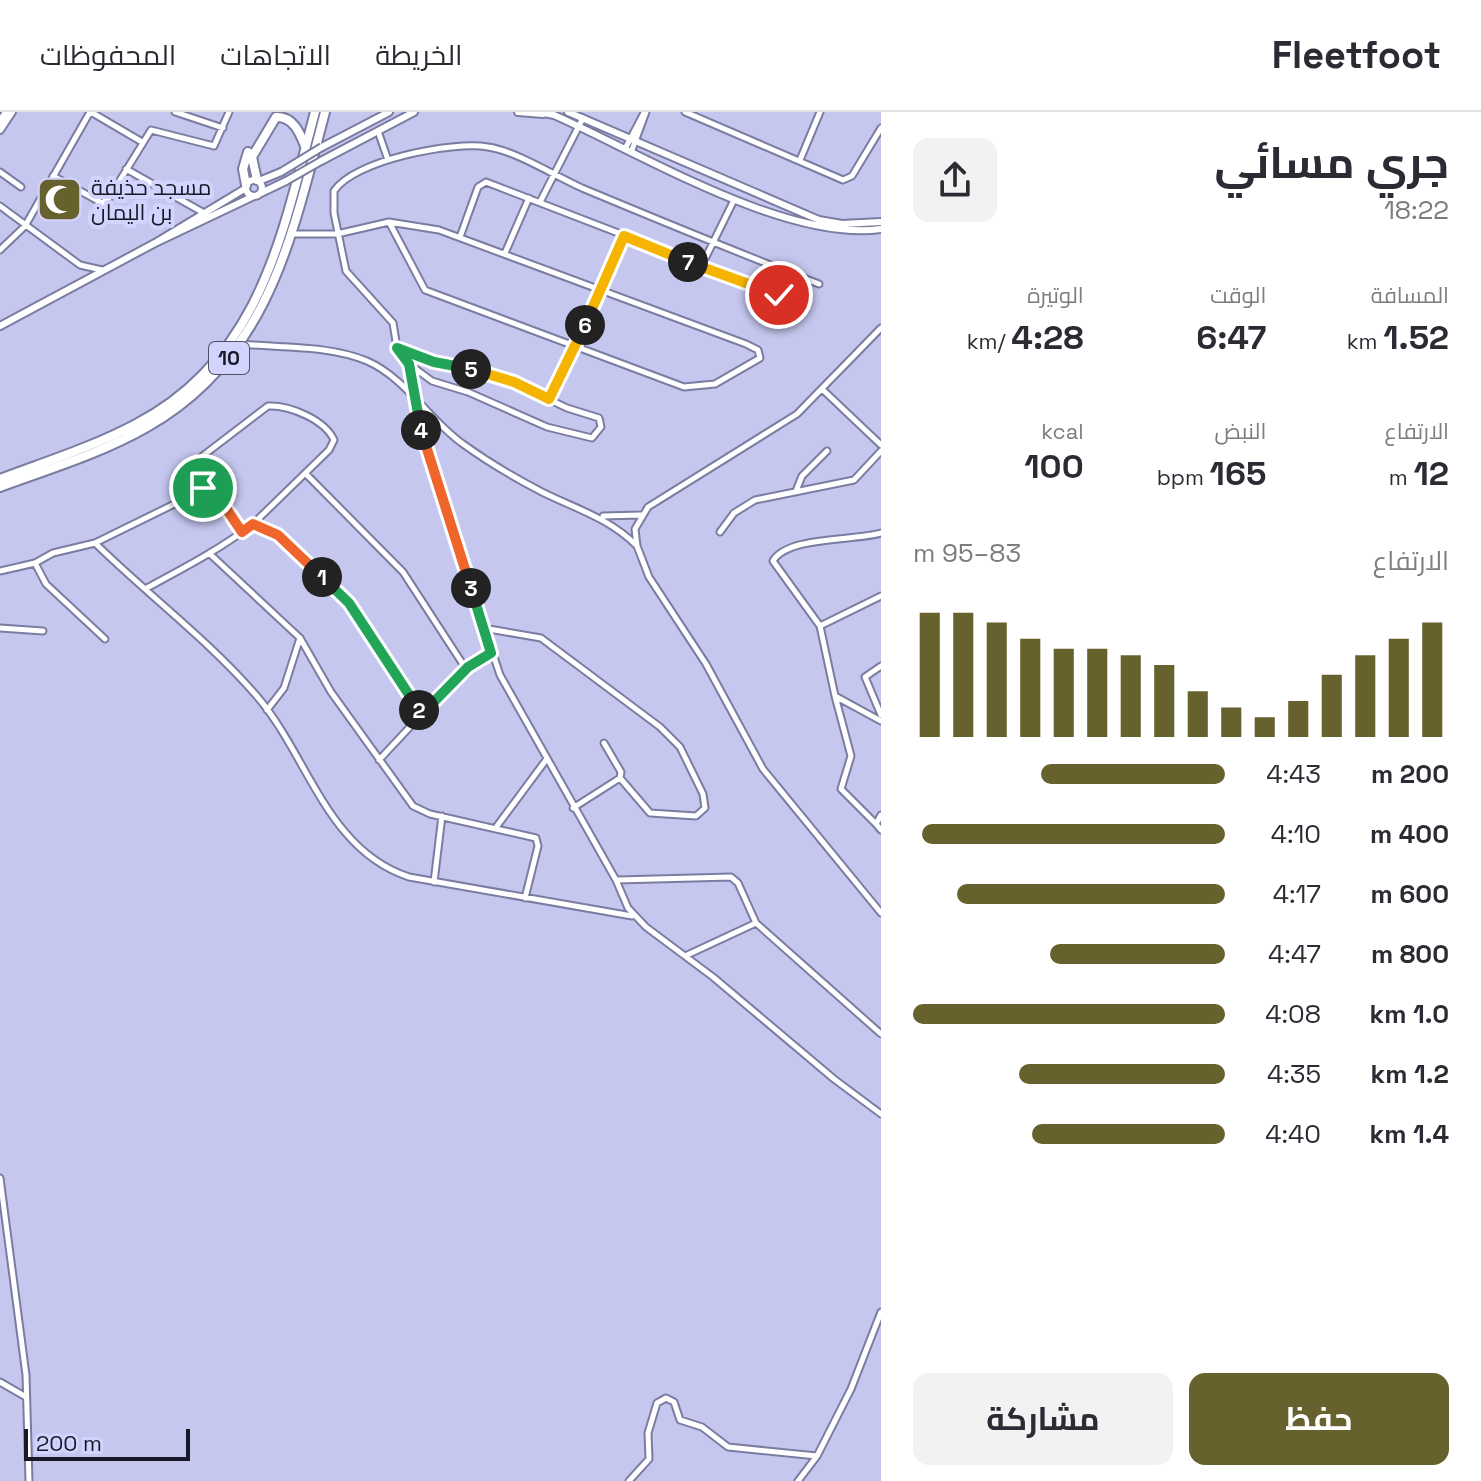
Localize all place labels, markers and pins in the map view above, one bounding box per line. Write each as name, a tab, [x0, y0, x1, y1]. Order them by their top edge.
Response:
place label: مسجد حذيفة بن اليمان	[91, 173, 211, 226]
mosque icon: مسجد حذيفة بن اليمان	[36, 176, 84, 224]
pin: 7	[668, 242, 708, 282]
pin	[745, 261, 813, 329]
pin: 6	[565, 305, 605, 345]
pin: 5	[451, 349, 491, 389]
pin: 4	[401, 410, 441, 450]
pin	[169, 454, 237, 522]
pin: 1	[302, 557, 342, 597]
pin: 3	[451, 568, 491, 608]
pin: 2	[399, 690, 439, 730]

